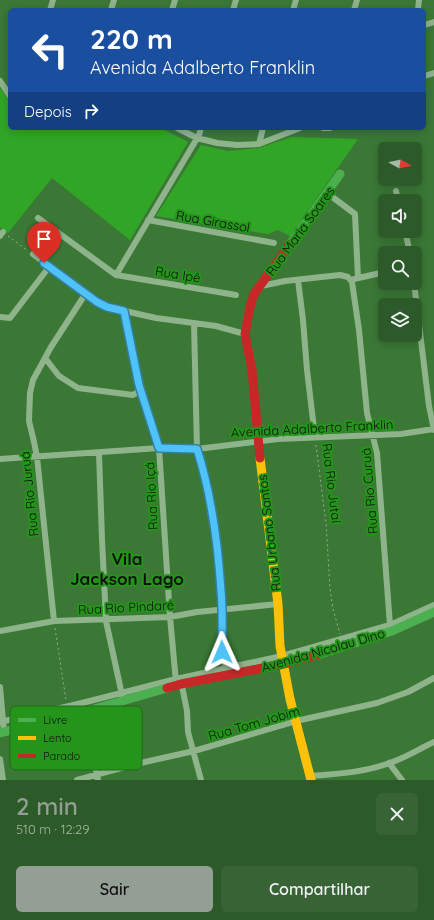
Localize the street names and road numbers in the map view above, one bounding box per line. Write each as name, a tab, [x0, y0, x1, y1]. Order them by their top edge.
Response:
street label: Rua Maria Soares	[262, 183, 338, 279]
street label: Rua Girassol	[175, 207, 251, 235]
street label: Rua Ipê	[154, 263, 202, 285]
street label: Avenida Adalberto Franklin	[230, 416, 394, 440]
street label: Rua Rio Jutaí	[319, 442, 345, 524]
street label: Rua Rio Curuá	[357, 447, 381, 535]
street label: Rua Rio Juruá	[17, 451, 41, 537]
street label: Rua Rio Içá	[141, 462, 161, 530]
street label: Rua Urbano Santos	[254, 474, 284, 592]
street label: Rua Rio Pindaré	[78, 596, 174, 618]
street label: Avenida Nicolau Dino	[259, 625, 387, 675]
street label: Rua Tom Jobim	[206, 702, 302, 744]

